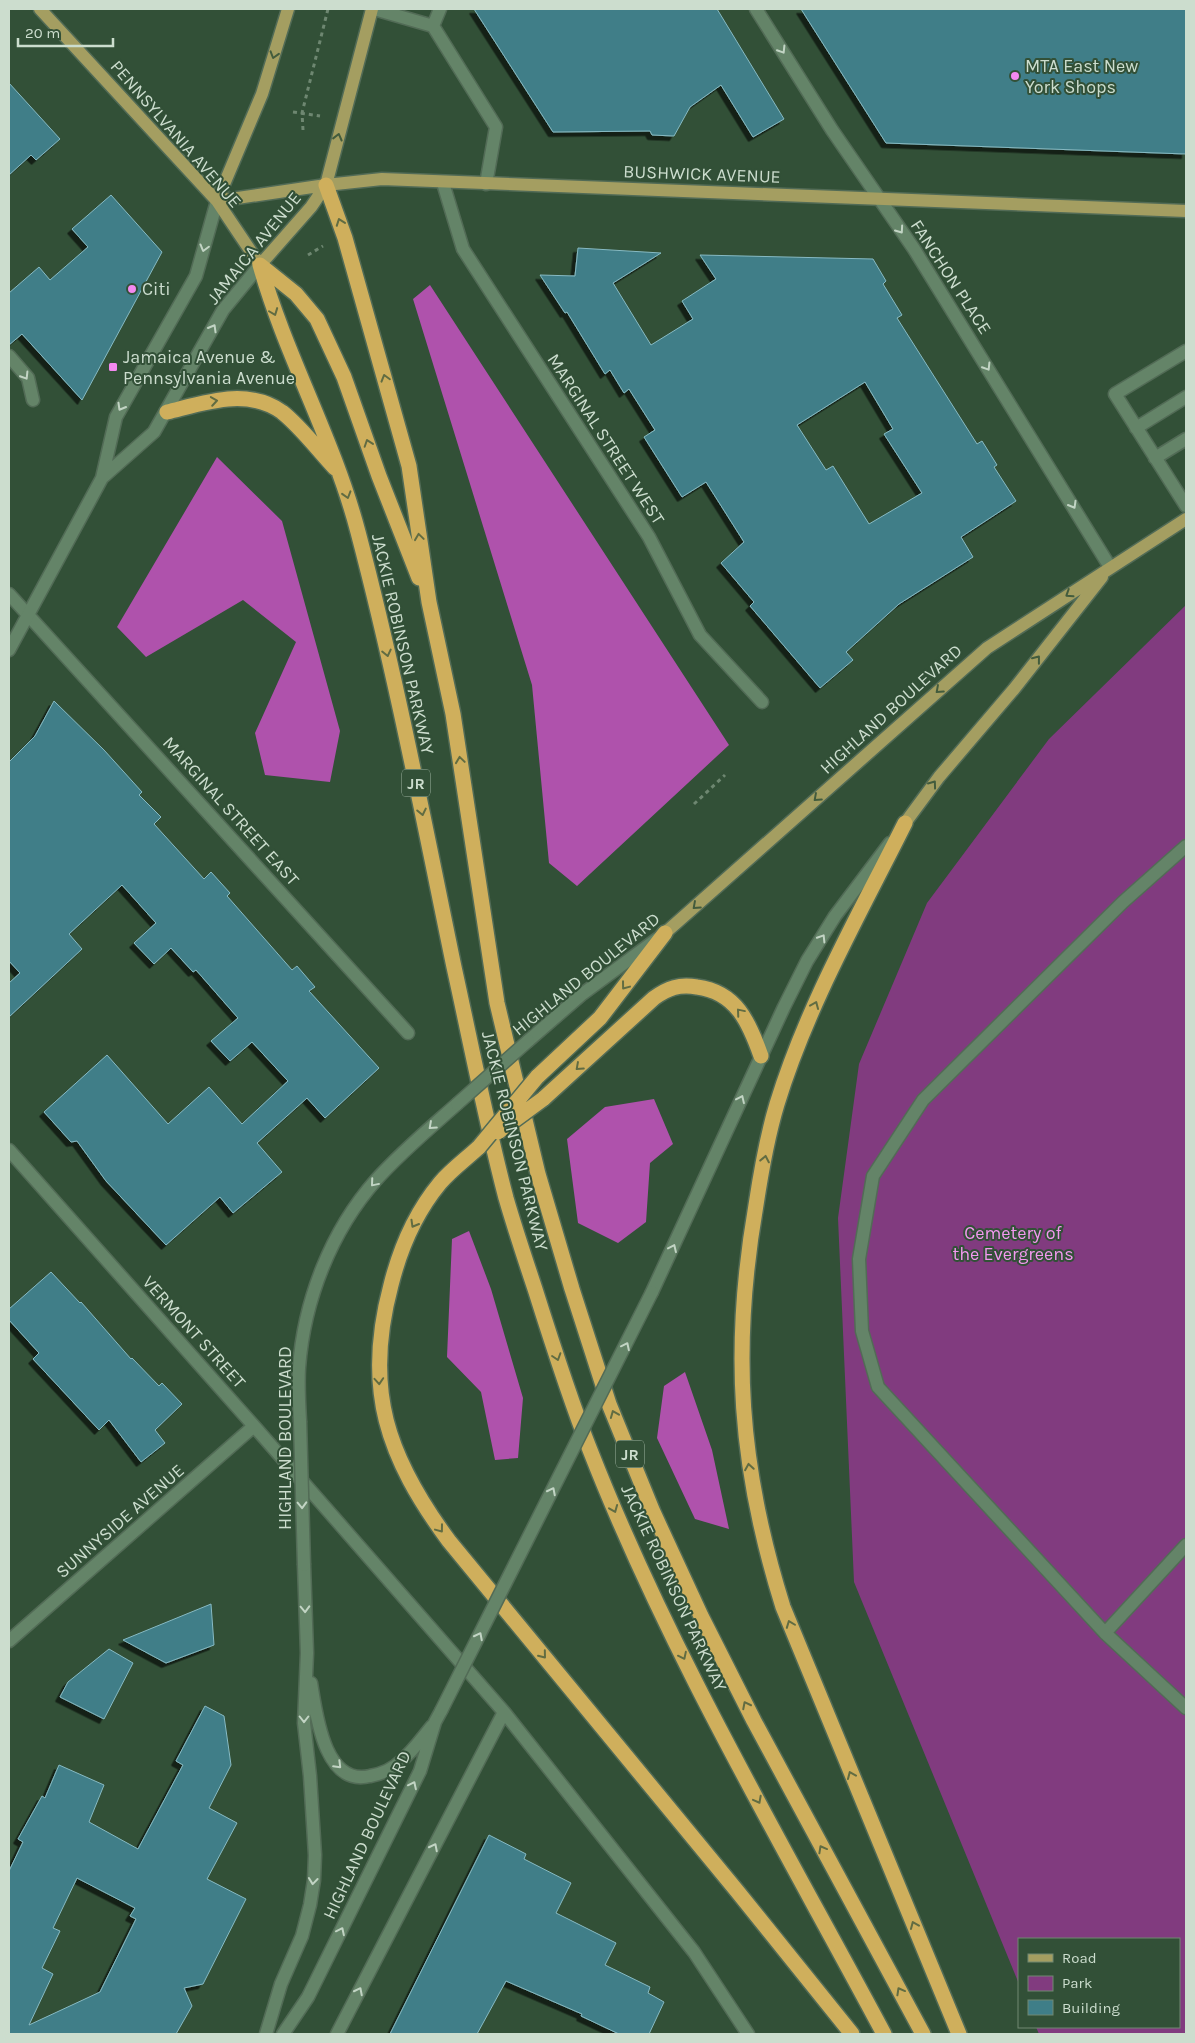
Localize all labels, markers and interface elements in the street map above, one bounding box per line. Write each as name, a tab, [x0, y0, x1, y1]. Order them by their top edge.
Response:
scale bar	[18, 15, 112, 47]
text: 20 m	[25, 24, 60, 42]
one-way arrow	[776, 44, 785, 54]
one-way arrow	[269, 51, 279, 59]
place label: MTA East New York Shops	[1025, 55, 1138, 98]
street label: PENNSYLVANIA AVENUE	[106, 56, 246, 212]
marker: MTA East New York Shops	[1009, 70, 1021, 82]
one-way arrow	[332, 133, 343, 142]
street label: BUSHWICK AVENUE	[623, 160, 781, 188]
street label: JAMAICA AVENUE	[202, 187, 306, 309]
street label: FANCHON PLACE	[906, 216, 996, 338]
one-way arrow	[336, 219, 346, 227]
one-way arrow	[894, 224, 903, 233]
one-way arrow	[199, 243, 210, 252]
place label: Citi	[142, 278, 171, 300]
marker: Citi	[126, 283, 138, 295]
one-way arrow	[268, 307, 279, 316]
one-way arrow	[207, 324, 217, 333]
place label: Jamaica Avenue & Pennsylvania Avenue	[123, 346, 295, 389]
street label: MARGINAL STREET WEST	[543, 350, 669, 528]
marker: Jamaica Avenue & Pennsylvania Avenue	[107, 361, 119, 373]
one-way arrow	[981, 361, 991, 370]
one-way arrow	[18, 371, 28, 380]
one-way arrow	[380, 375, 390, 383]
one-way arrow	[210, 396, 219, 406]
one-way arrow	[118, 401, 128, 410]
one-way arrow	[363, 439, 373, 447]
one-way arrow	[342, 491, 352, 499]
one-way arrow	[1067, 499, 1077, 508]
street label: JACKIE ROBINSON PARKWAY	[367, 531, 439, 757]
one-way arrow	[415, 532, 425, 541]
one-way arrow	[1066, 587, 1075, 597]
street label: HIGHLAND BOULEVARD	[815, 639, 967, 779]
one-way arrow	[381, 648, 392, 657]
one-way arrow	[1032, 656, 1040, 665]
one-way arrow	[936, 684, 945, 693]
street label: MARGINAL STREET EAST	[158, 732, 304, 890]
one-way arrow	[455, 755, 465, 764]
road number: JR	[402, 770, 430, 796]
one-way arrow	[928, 781, 936, 790]
one-way arrow	[814, 792, 823, 801]
one-way arrow	[416, 807, 427, 816]
one-way arrow	[692, 900, 701, 909]
street label: HIGHLAND BOULEVARD	[508, 908, 664, 1040]
one-way arrow	[815, 934, 825, 943]
one-way arrow	[622, 980, 631, 990]
one-way arrow	[809, 1001, 820, 1010]
one-way arrow	[737, 1009, 746, 1018]
street label: JACKIE ROBINSON PARKWAY	[477, 1029, 553, 1253]
one-way arrow	[575, 1061, 584, 1070]
one-way arrow	[735, 1095, 746, 1104]
one-way arrow	[429, 1120, 438, 1129]
one-way arrow	[759, 1155, 769, 1163]
one-way arrow	[371, 1177, 380, 1186]
one-way arrow	[411, 1219, 421, 1228]
park label: Cemetery of the Evergreens	[952, 1222, 1074, 1265]
one-way arrow	[666, 1244, 677, 1253]
street label: VERMONT STREET	[138, 1271, 250, 1393]
one-way arrow	[620, 1342, 630, 1351]
street label: HIGHLAND BOULEVARD	[274, 1346, 296, 1530]
one-way arrow	[551, 1352, 561, 1361]
one-way arrow	[374, 1377, 385, 1385]
one-way arrow	[609, 1410, 620, 1419]
road number: JR	[616, 1440, 644, 1468]
street label: SUNNYSIDE AVENUE	[51, 1459, 189, 1583]
one-way arrow	[745, 1463, 755, 1472]
street label: JACKIE ROBINSON PARKWAY	[616, 1481, 732, 1695]
one-way arrow	[546, 1488, 556, 1497]
one-way arrow	[297, 1502, 307, 1509]
one-way arrow	[608, 1504, 619, 1513]
one-way arrow	[435, 1523, 443, 1532]
one-way arrow	[300, 1605, 311, 1613]
one-way arrow	[785, 1621, 795, 1629]
one-way arrow	[473, 1632, 483, 1641]
one-way arrow	[538, 1649, 546, 1658]
one-way arrow	[677, 1651, 687, 1660]
one-way arrow	[742, 1701, 752, 1710]
one-way arrow	[299, 1715, 310, 1723]
street label: HIGHLAND BOULEVARD	[318, 1747, 416, 1923]
one-way arrow	[333, 1759, 342, 1768]
one-way arrow	[847, 1771, 858, 1780]
one-way arrow	[407, 1781, 417, 1790]
one-way arrow	[752, 1795, 762, 1804]
one-way arrow	[428, 1843, 438, 1852]
one-way arrow	[818, 1845, 828, 1854]
one-way arrow	[308, 1877, 319, 1885]
one-way arrow	[909, 1921, 920, 1930]
one-way arrow	[335, 1927, 345, 1936]
legend	[1018, 1938, 1180, 2028]
text: Road	[1062, 1949, 1097, 1967]
text: Park	[1062, 1974, 1092, 1992]
one-way arrow	[353, 1987, 363, 1996]
one-way arrow	[896, 1988, 906, 1997]
text: Building	[1062, 1999, 1120, 2017]

